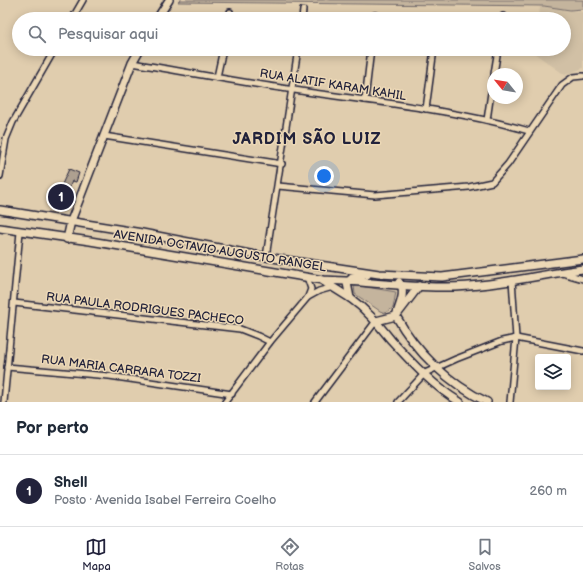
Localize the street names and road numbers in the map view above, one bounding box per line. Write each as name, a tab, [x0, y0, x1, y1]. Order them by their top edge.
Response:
street label: RUA ALATIF KARAM KAHIL	[259, 66, 407, 104]
street label: AVENIDA OCTAVIO AUGUSTO RANGEL	[113, 227, 327, 275]
street label: RUA PAULA RODRIGUES PACHECO	[45, 289, 245, 329]
street label: RUA MARIA CARRARA TOZZI	[40, 352, 202, 386]

